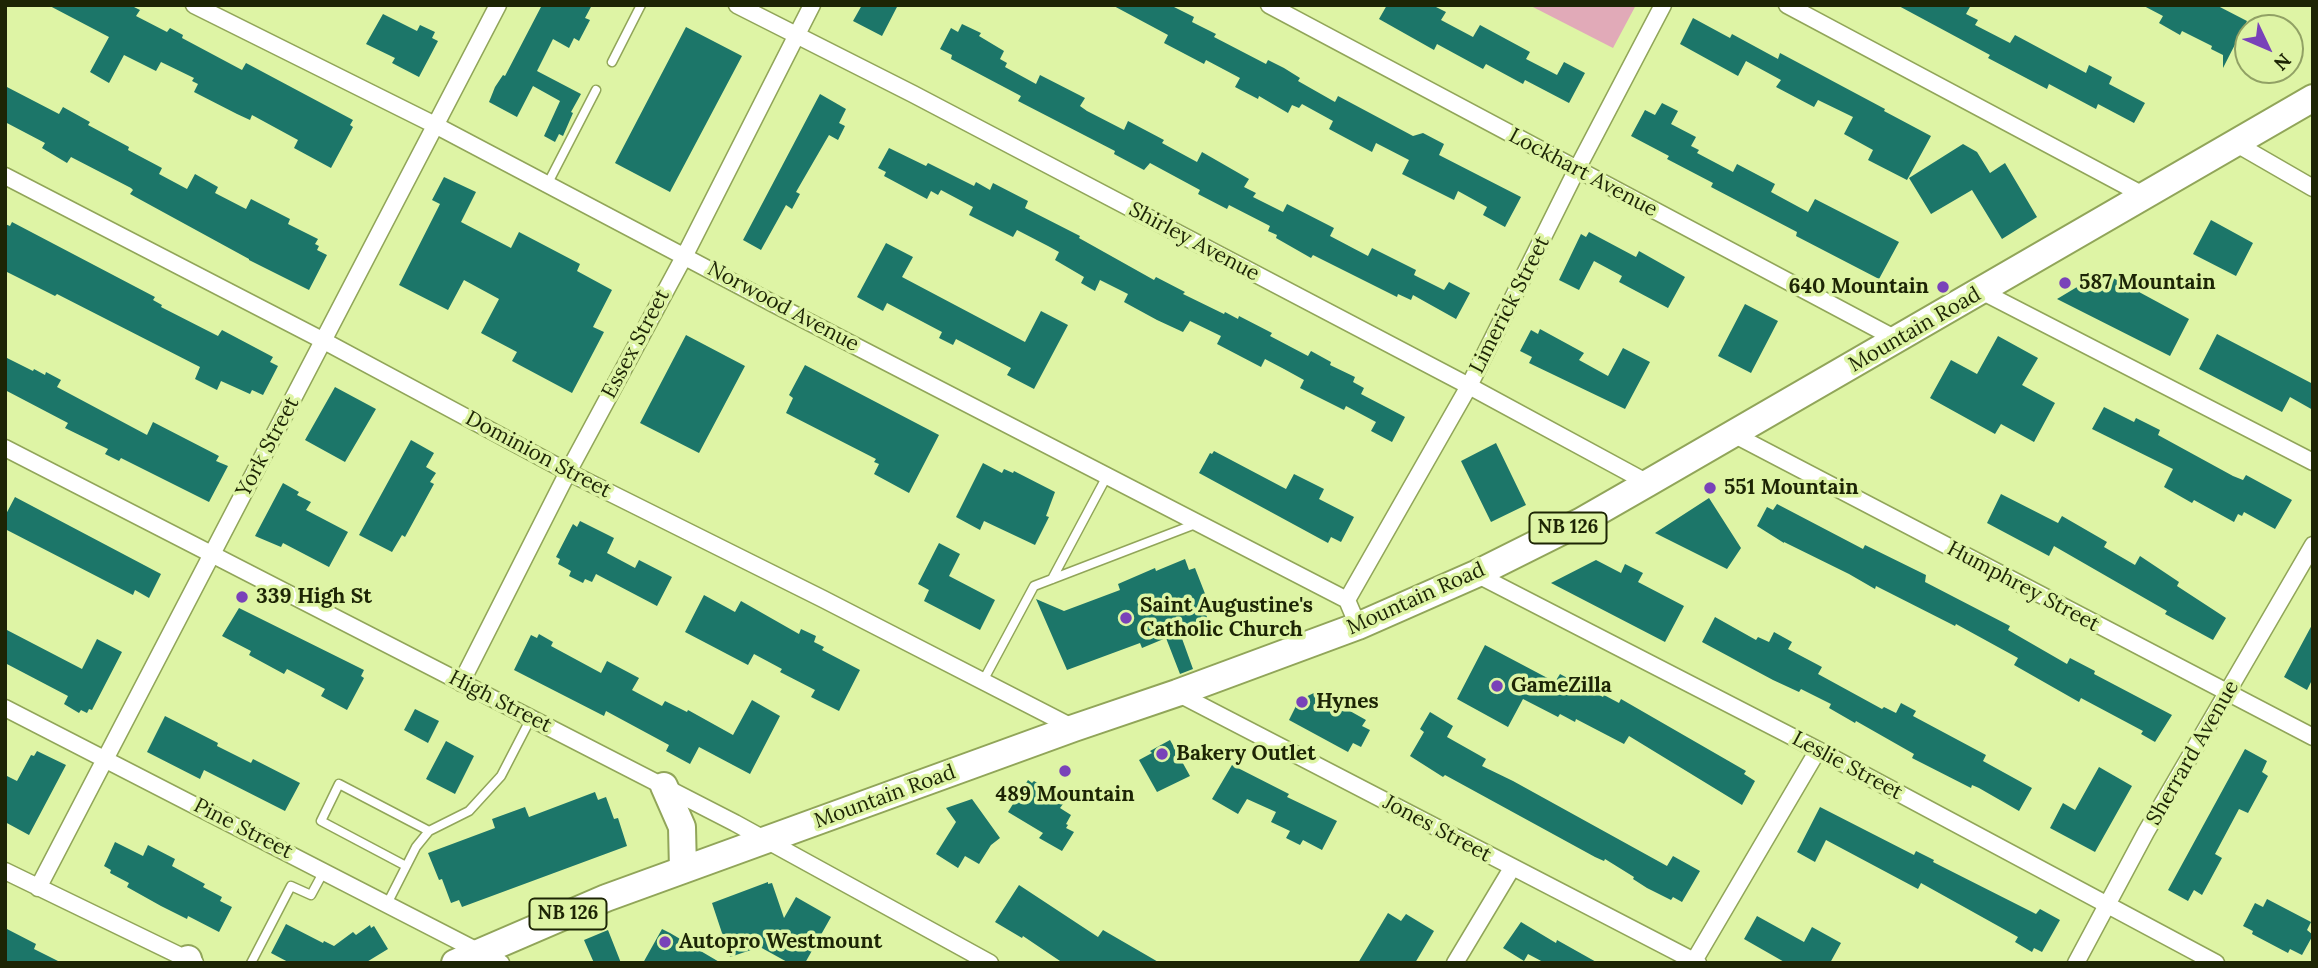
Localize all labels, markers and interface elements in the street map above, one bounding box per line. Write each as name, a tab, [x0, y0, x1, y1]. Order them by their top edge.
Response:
north arrow	[2234, 14, 2304, 84]
text: N	[2269, 49, 2296, 76]
street label: Lockhart Avenue	[1504, 123, 1662, 223]
street label: Shirley Avenue	[1124, 197, 1264, 287]
street label: Limerick Street	[1465, 232, 1555, 378]
street label: Norwood Avenue	[703, 256, 863, 358]
place label: 587 Mountain	[2079, 270, 2216, 296]
place label: 640 Mountain	[1789, 274, 1929, 300]
marker: 587 Mountain	[2057, 275, 2073, 291]
marker: 640 Mountain	[1935, 279, 1951, 295]
street label: Mountain Road	[1844, 282, 1986, 378]
street label: Essex Street	[597, 285, 675, 403]
street label: York Street	[231, 393, 305, 501]
street label: Dominion Street	[461, 406, 615, 504]
place label: 551 Mountain	[1724, 475, 1859, 501]
marker: 551 Mountain	[1702, 480, 1718, 496]
road number: NB 126	[1530, 512, 1606, 544]
street label: Humphrey Street	[1943, 536, 2103, 638]
street label: Mountain Road	[1343, 557, 1489, 641]
place label: 339 High St	[256, 584, 372, 610]
marker: 339 High St	[234, 589, 250, 605]
place label: Saint Augustine's Catholic Church	[1140, 593, 1313, 643]
marker: Saint Augustine's Catholic Church	[1118, 610, 1134, 626]
street label: High Street	[444, 665, 556, 739]
place label: GameZilla	[1511, 673, 1612, 699]
street label: Sherrard Avenue	[2141, 676, 2245, 830]
marker: GameZilla	[1489, 678, 1505, 694]
place label: Hynes	[1316, 689, 1379, 715]
marker: Hynes	[1294, 694, 1310, 710]
street label: Leslie Street	[1788, 726, 1906, 806]
place label: Bakery Outlet	[1176, 741, 1316, 767]
marker: Bakery Outlet	[1154, 746, 1170, 762]
street label: Mountain Road	[811, 760, 959, 834]
marker: 489 Mountain	[1057, 763, 1073, 779]
place label: 489 Mountain	[995, 782, 1135, 808]
street label: Jones Street	[1379, 790, 1495, 868]
street label: Pine Street	[189, 793, 297, 865]
road number: NB 126	[530, 898, 606, 930]
place label: Autopro Westmount	[679, 929, 882, 955]
marker: Autopro Westmount	[657, 934, 673, 950]

